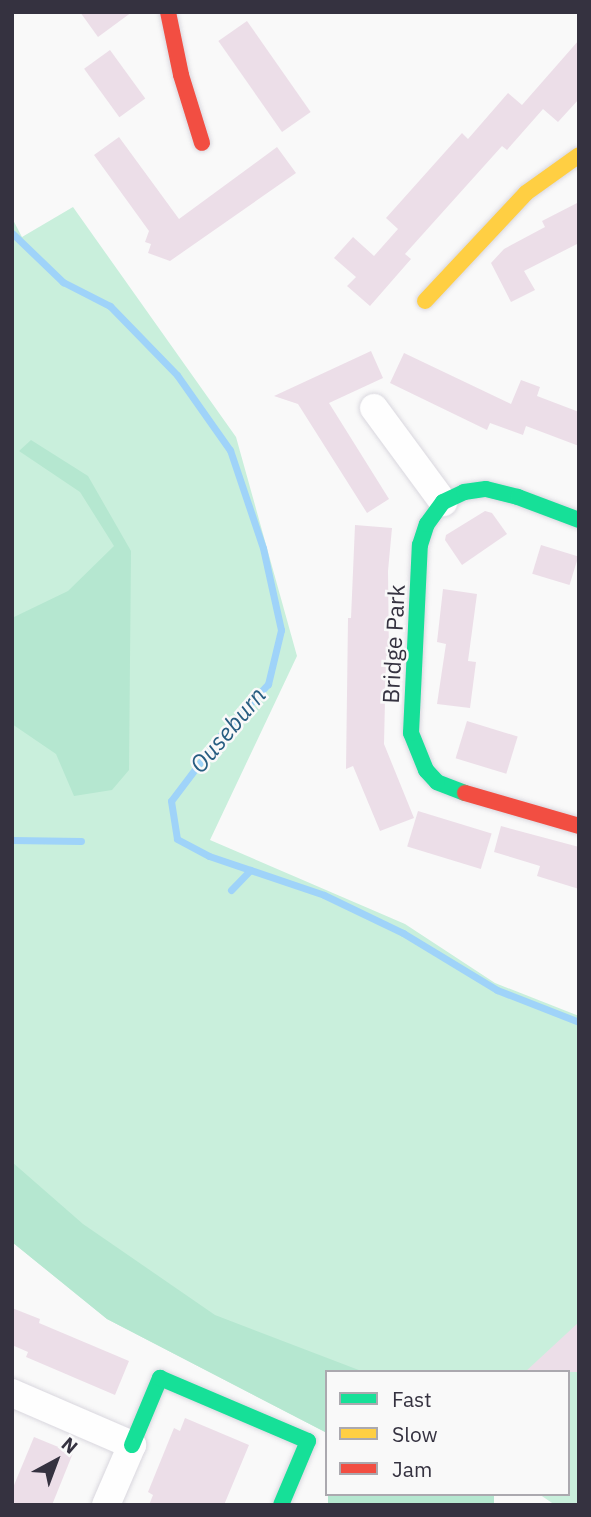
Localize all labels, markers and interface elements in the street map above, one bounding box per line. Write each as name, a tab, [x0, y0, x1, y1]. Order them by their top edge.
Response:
street label: Bridge Park	[376, 584, 410, 704]
water label: Ouseburn	[184, 681, 272, 779]
legend	[325, 1370, 570, 1496]
text: Fast	[392, 1385, 432, 1413]
text: Slow	[392, 1420, 438, 1448]
north arrow	[21, 1426, 91, 1496]
text: N	[57, 1432, 83, 1459]
text: Jam	[392, 1455, 432, 1483]

